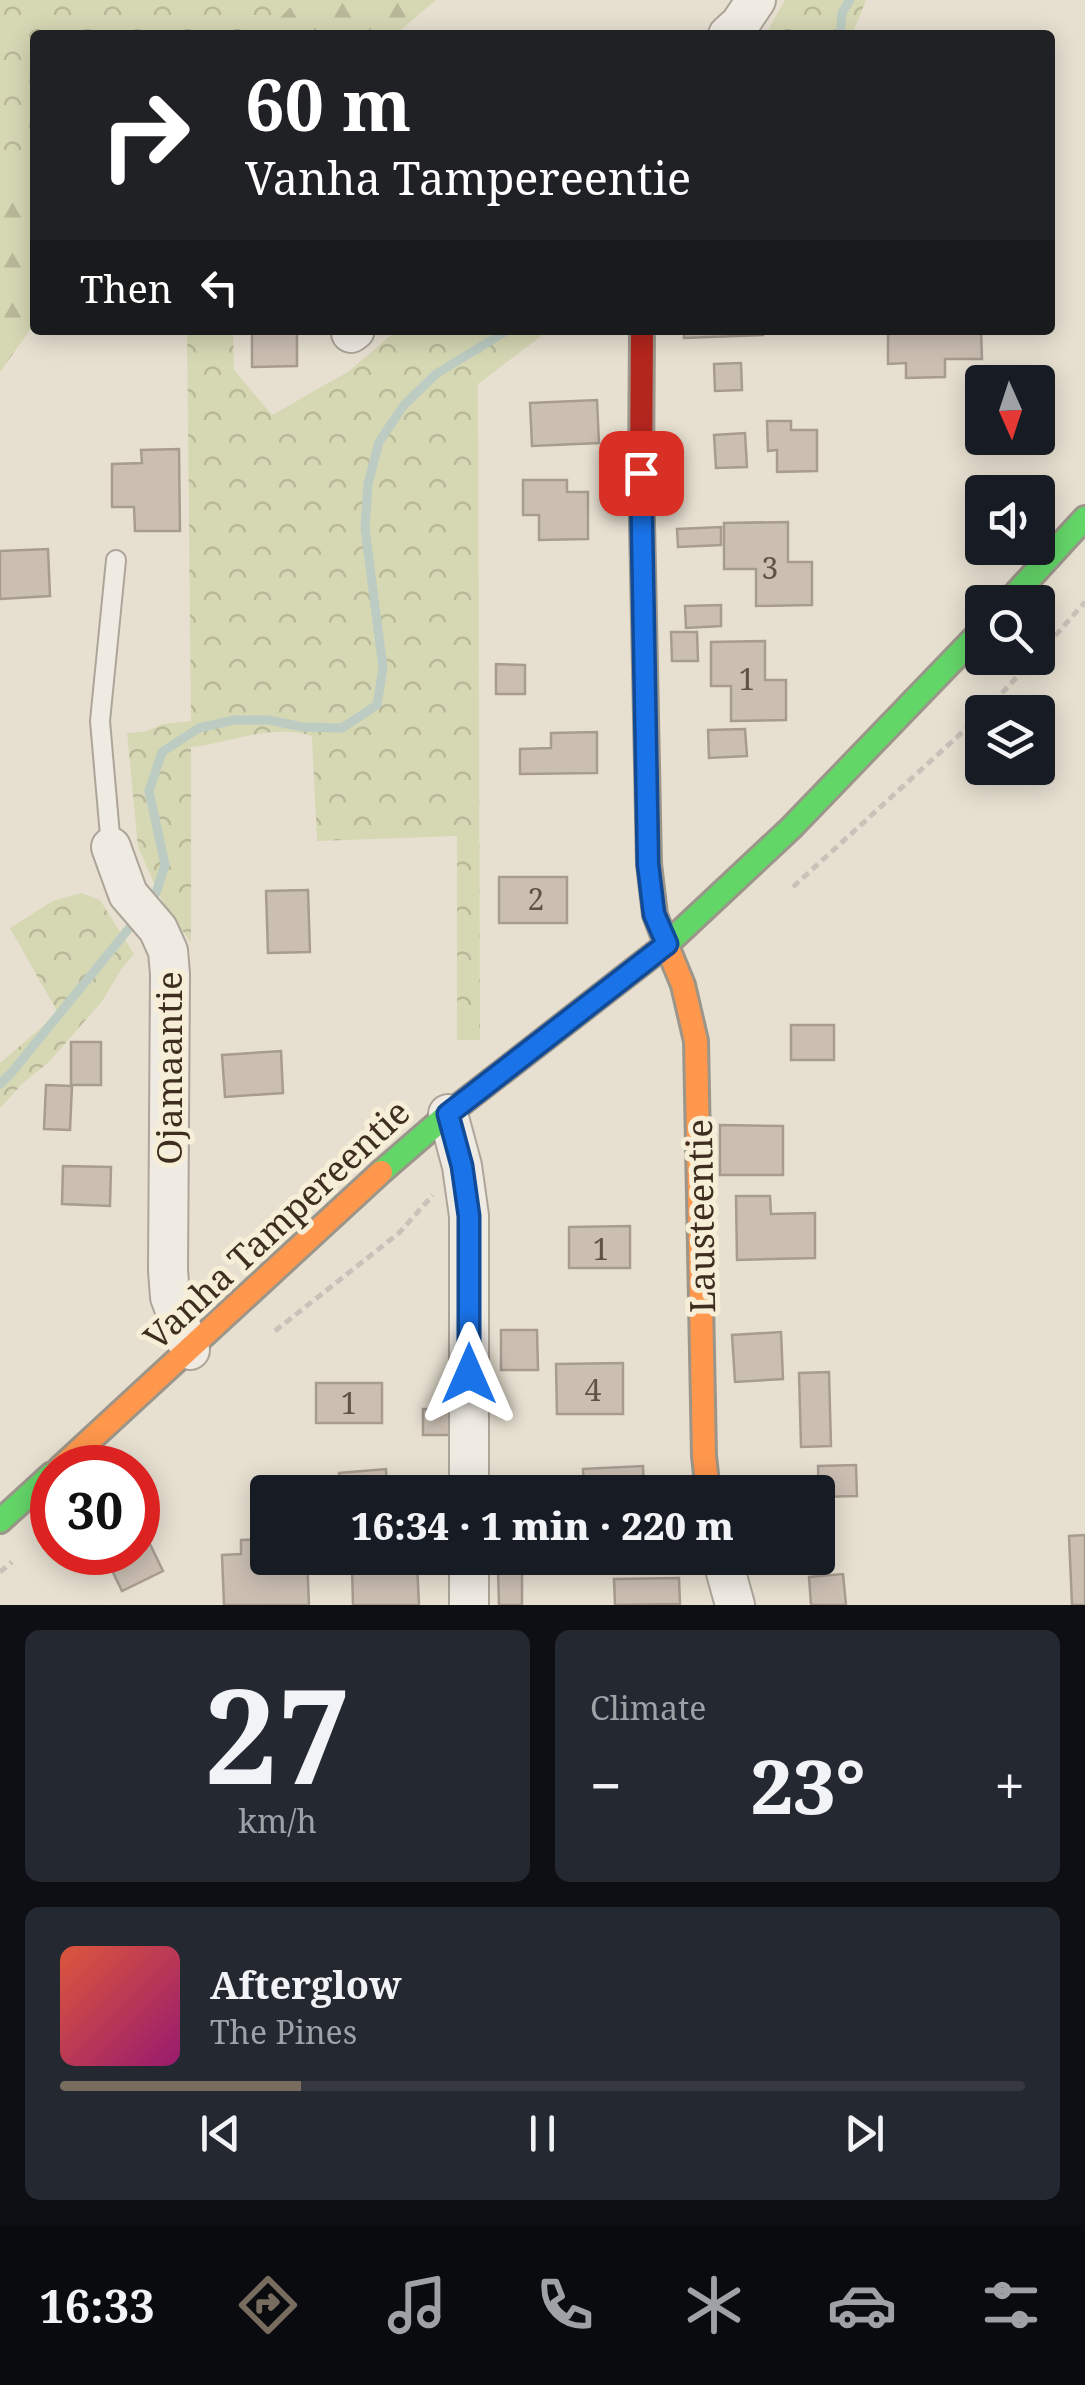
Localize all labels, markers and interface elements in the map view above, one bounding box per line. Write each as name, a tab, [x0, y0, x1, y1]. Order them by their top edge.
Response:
text: 60 m	[245, 56, 411, 152]
icon: right	[80, 70, 210, 200]
text: Vanha Tampereentie	[245, 147, 691, 208]
icon: left	[192, 260, 247, 315]
text: Then	[80, 262, 172, 314]
north arrow	[965, 365, 1055, 455]
map controls	[965, 365, 1055, 785]
pin	[599, 431, 684, 516]
icon: arrive	[614, 446, 669, 501]
button: sound	[965, 475, 1055, 565]
house number: 3	[762, 547, 778, 588]
button: search	[965, 585, 1055, 675]
house number: 1	[739, 658, 755, 699]
button: layers	[965, 695, 1055, 785]
house number: 2	[528, 878, 544, 919]
street label: Ojamaantie	[145, 971, 192, 1165]
street label: Vanha Tampereentie	[133, 1088, 419, 1360]
street label: Lausteentie	[675, 1119, 725, 1313]
house number: 1	[593, 1228, 609, 1269]
position arrow	[417, 1322, 521, 1426]
house number: 4	[585, 1369, 602, 1410]
house number: 1	[341, 1382, 357, 1423]
speed limit sign: 30	[30, 1445, 160, 1575]
text: 16:34 · 1 min · 220 m	[351, 1499, 734, 1551]
text: 27	[204, 1645, 351, 1822]
text: Climate	[590, 1686, 706, 1729]
text: 23°	[751, 1734, 866, 1836]
text: −	[590, 1747, 622, 1822]
text: +	[994, 1747, 1025, 1822]
text: km/h	[238, 1799, 317, 1842]
text: Afterglow	[210, 1958, 402, 2010]
text: The Pines	[210, 2010, 357, 2053]
icon: previous	[193, 2106, 248, 2161]
icon: pause	[515, 2106, 570, 2161]
icon: next	[837, 2106, 892, 2161]
icon: directions	[233, 2270, 303, 2340]
icon: music	[382, 2270, 452, 2340]
icon: phone	[530, 2270, 600, 2340]
icon: climate	[679, 2270, 749, 2340]
icon: car	[827, 2270, 897, 2340]
icon: filters	[976, 2270, 1046, 2340]
text: 16:33	[39, 2275, 155, 2336]

